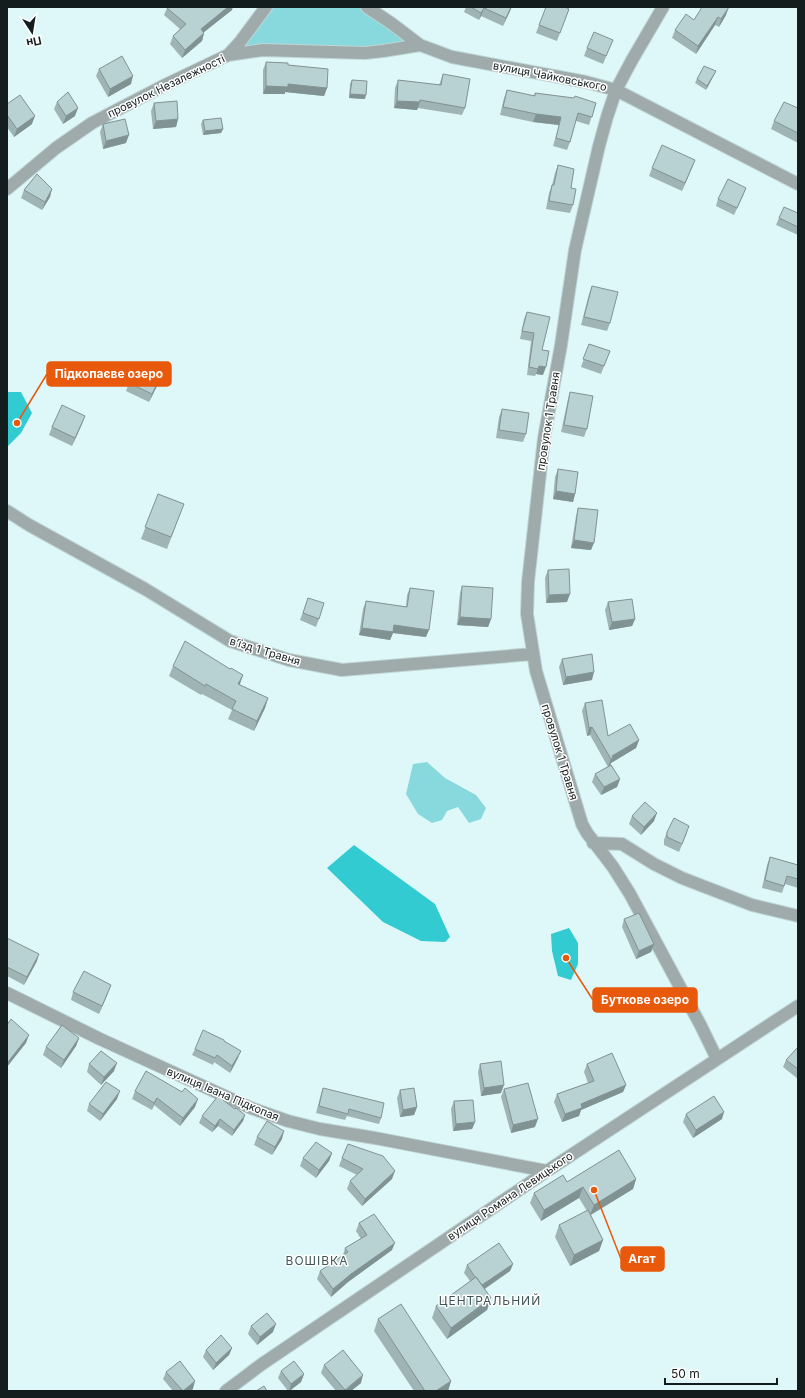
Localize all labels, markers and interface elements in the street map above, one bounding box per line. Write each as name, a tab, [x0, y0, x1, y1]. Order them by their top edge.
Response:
north arrow	[12, 12, 52, 52]
text: Пн	[25, 33, 43, 50]
street label: провулок Незалежності	[105, 52, 227, 120]
street label: вулиця Чайковського	[492, 58, 608, 94]
callout: Підкопаєве озеро	[47, 362, 171, 386]
text: Підкопаєве озеро	[55, 366, 163, 381]
street label: провулок 1 Травня	[533, 371, 563, 471]
street label: в’їзд 1 Травня	[228, 634, 302, 668]
street label: провулок 1 Травня	[539, 702, 581, 802]
callout: Буткове озеро	[593, 988, 697, 1012]
text: Буткове озеро	[601, 992, 689, 1007]
street label: вулиця Івана Підкопая	[165, 1064, 281, 1124]
street label: вулиця Романа Левицького	[445, 1149, 576, 1243]
callout: Агат	[621, 1247, 664, 1271]
text: Агат	[628, 1251, 656, 1266]
district label: ВОШІВКА	[286, 1253, 348, 1268]
district label: ЦЕНТРАЛЬНИЙ	[439, 1293, 541, 1308]
scale bar	[665, 1360, 777, 1386]
text: 50 m	[671, 1366, 700, 1381]

